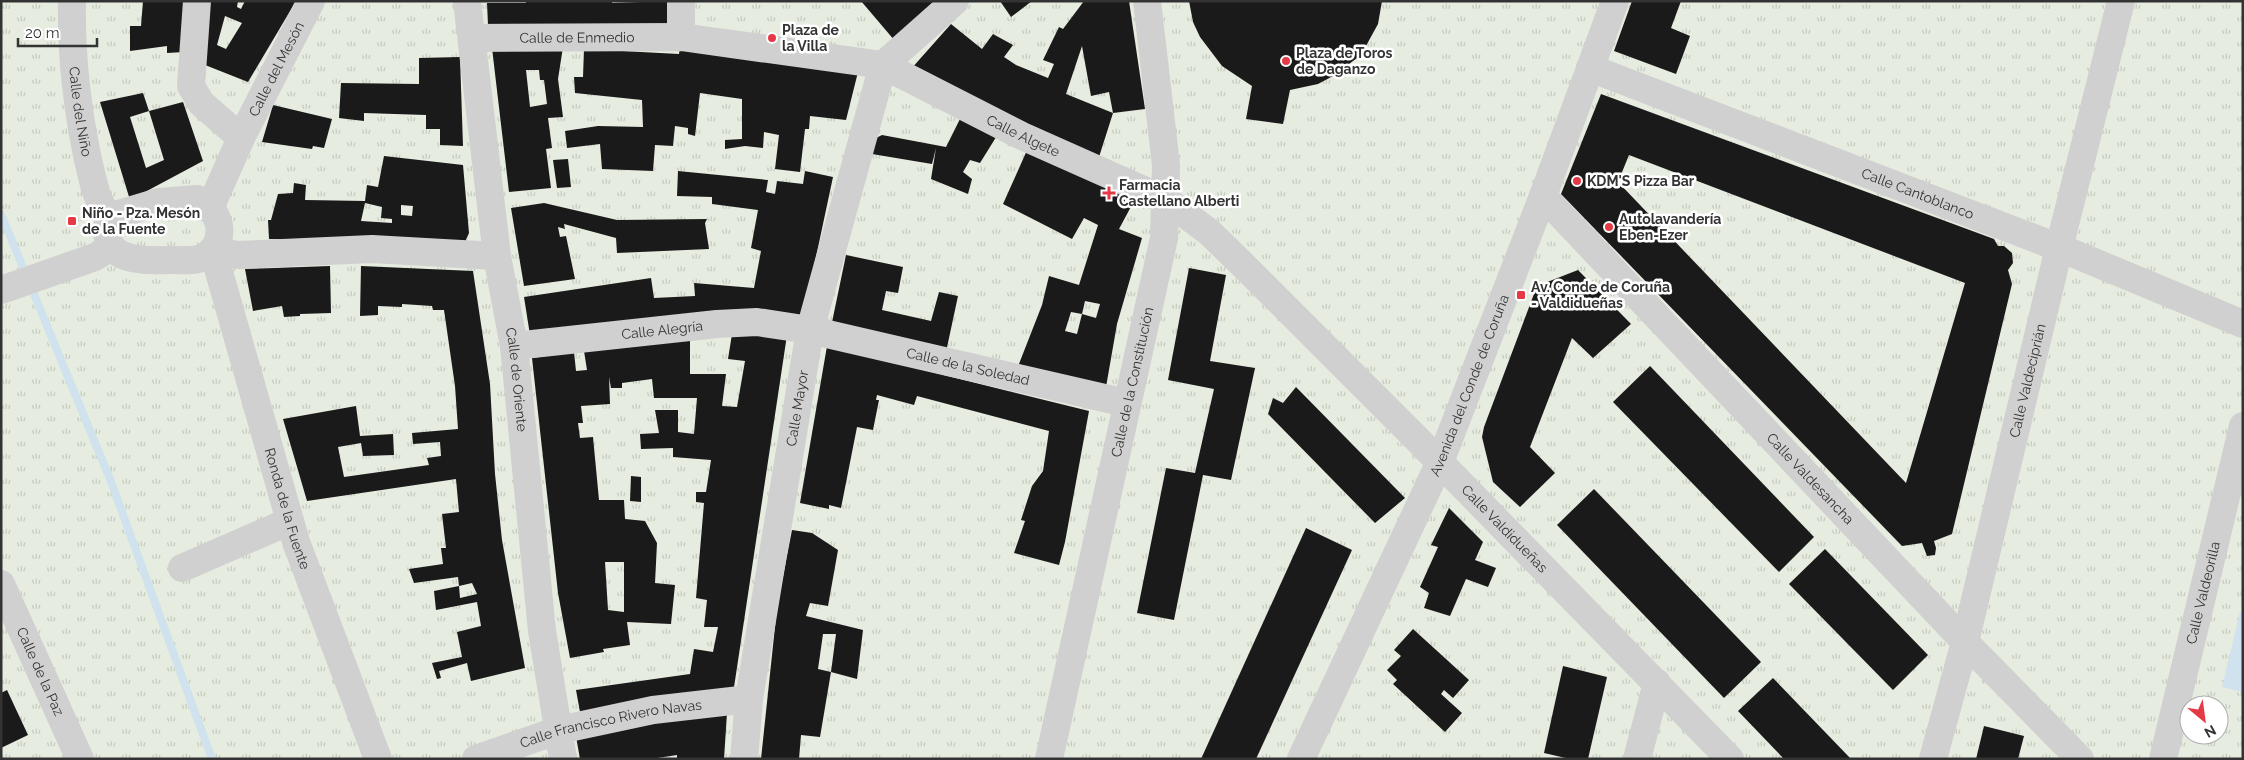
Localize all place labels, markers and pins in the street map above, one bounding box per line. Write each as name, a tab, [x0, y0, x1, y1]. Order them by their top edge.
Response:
place label: Plaza de la Villa	[782, 22, 840, 54]
marker: Plaza de la Villa	[766, 32, 778, 44]
place label: Plaza de Toros de Daganzo	[1296, 45, 1392, 77]
marker: Plaza de Toros de Daganzo	[1280, 55, 1292, 67]
place label: KDM'S Pizza Bar	[1587, 173, 1695, 189]
marker: KDM'S Pizza Bar	[1571, 175, 1583, 187]
place label: Farmacia Castellano Alberti	[1119, 177, 1239, 209]
marker: Farmacia Castellano Alberti	[1103, 187, 1115, 199]
place label: Niño - Pza. Mesón de la Fuente	[82, 205, 200, 237]
place label: Autolavandería Eben-Ezer	[1619, 211, 1721, 243]
marker: Niño - Pza. Mesón de la Fuente	[66, 215, 78, 227]
marker: Autolavandería Eben-Ezer	[1603, 221, 1615, 233]
place label: Av. Conde de Coruña - Valdidueñas	[1531, 279, 1670, 311]
marker: Av. Conde de Coruña - Valdidueñas	[1515, 289, 1527, 301]

